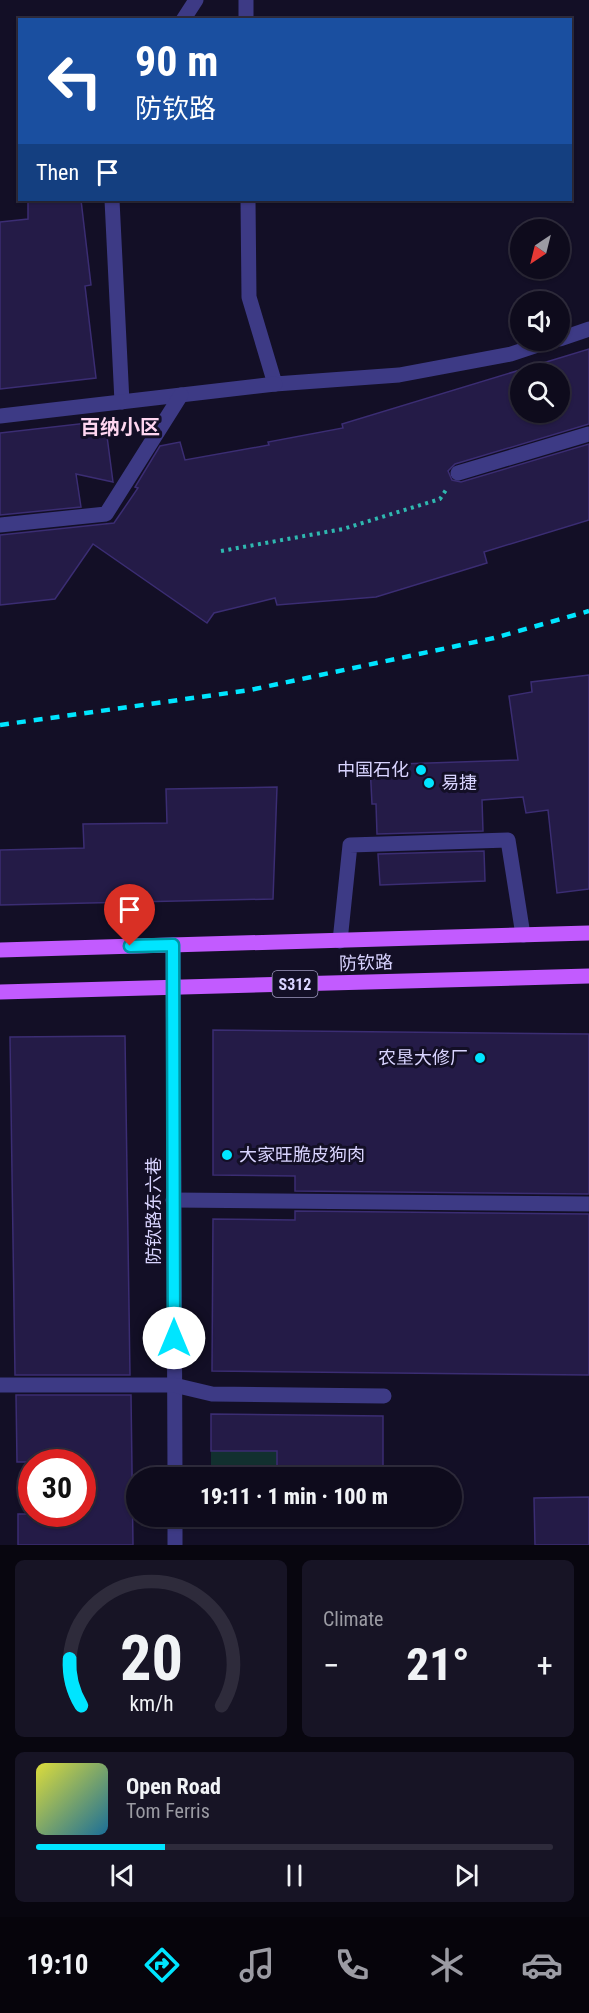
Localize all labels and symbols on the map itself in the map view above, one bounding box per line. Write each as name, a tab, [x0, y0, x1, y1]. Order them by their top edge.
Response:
north arrow	[510, 219, 570, 279]
district label: 百纳小区	[80, 415, 160, 439]
place label: 中国石化	[337, 759, 409, 780]
marker: 中国石化	[414, 763, 428, 777]
place label: 易捷	[441, 772, 477, 793]
marker: 易捷	[422, 776, 436, 790]
pin	[104, 884, 155, 946]
street label: 防钦路	[339, 951, 393, 974]
road number: S312	[272, 971, 318, 997]
place label: 农垦大修厂	[378, 1047, 468, 1068]
marker: 农垦大修厂	[473, 1051, 487, 1065]
place label: 大家旺脆皮狗肉	[239, 1144, 365, 1165]
marker: 大家旺脆皮狗肉	[220, 1148, 234, 1162]
street label: 防钦路东六巷	[143, 1157, 164, 1265]
position arrow	[142, 1306, 206, 1370]
speed limit sign: 30	[18, 1449, 96, 1527]

